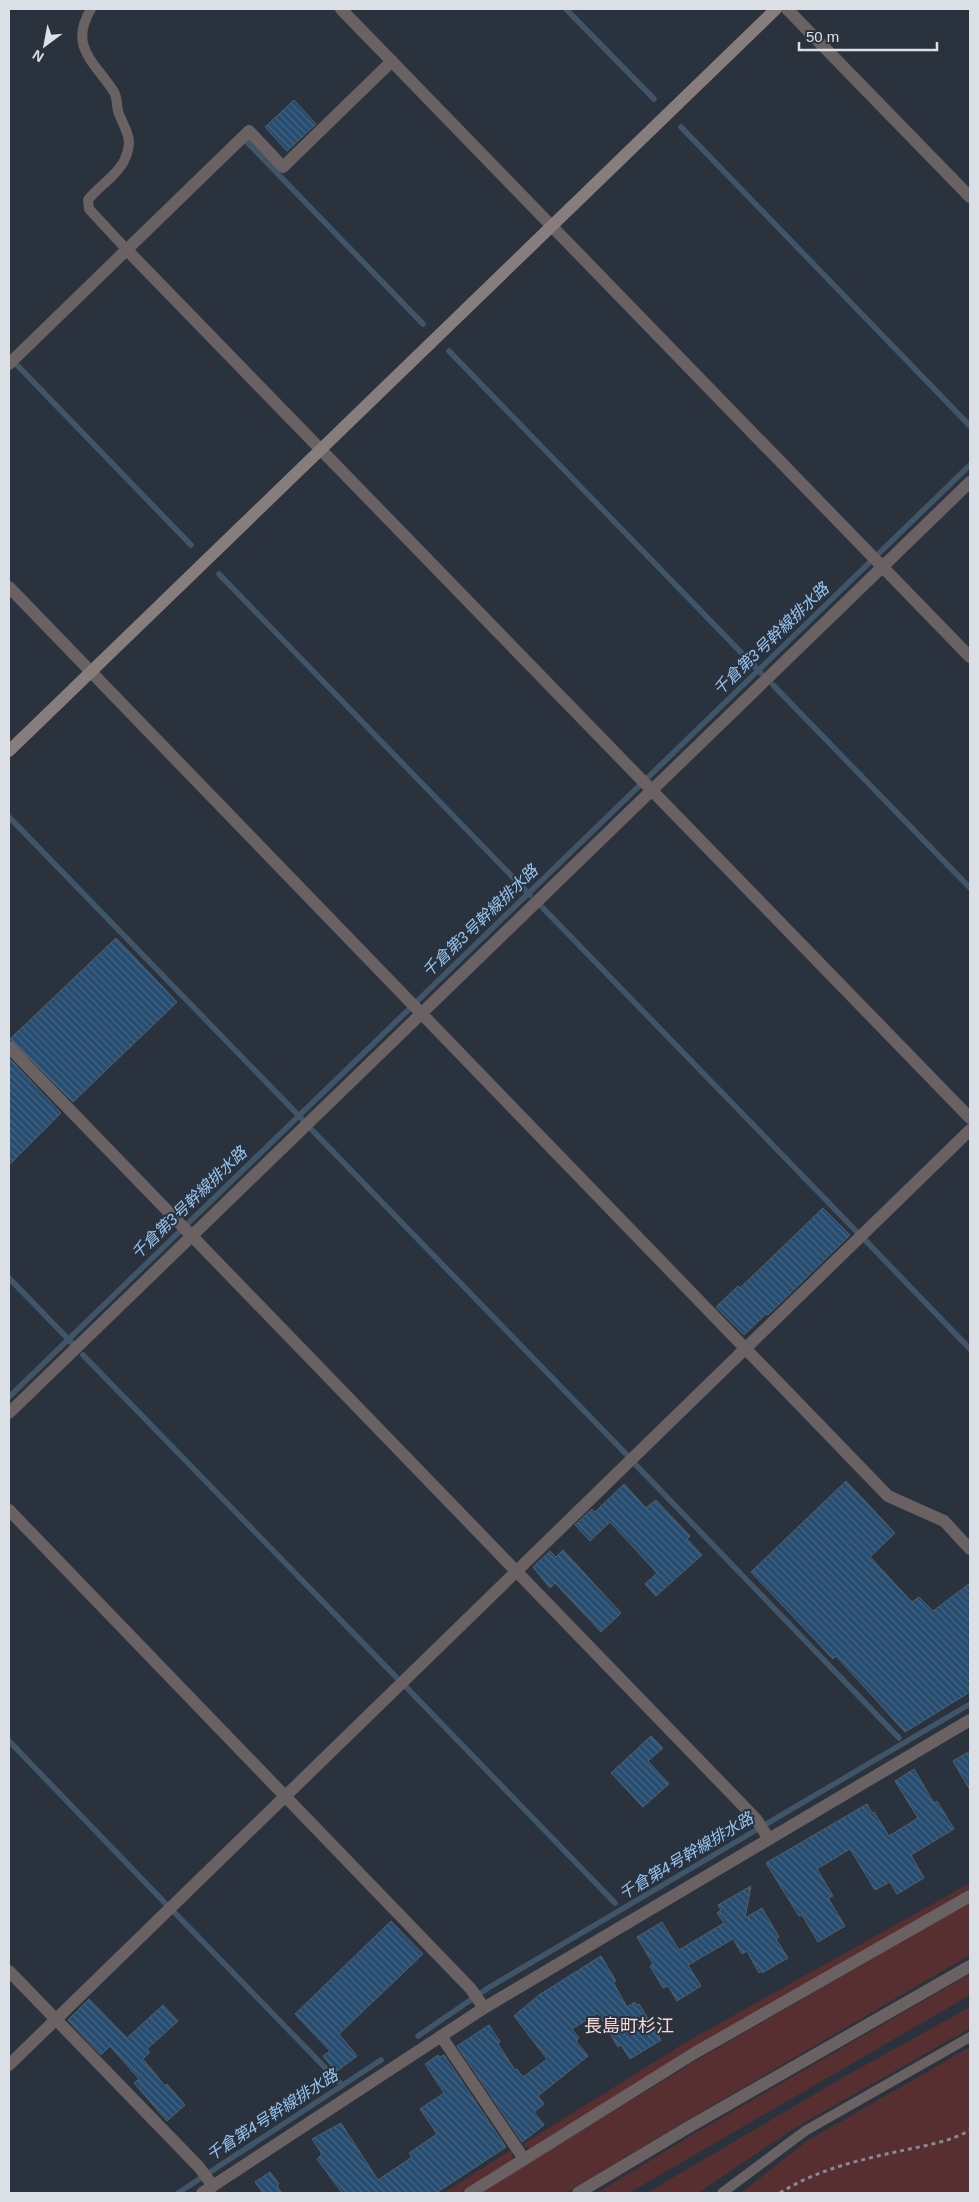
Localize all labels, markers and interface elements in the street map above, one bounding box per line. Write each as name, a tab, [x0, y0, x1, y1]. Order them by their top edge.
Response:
north arrow	[20, 20, 70, 70]
scale bar	[799, 20, 936, 52]
text: 50 m	[806, 28, 839, 45]
text: N	[30, 47, 47, 65]
water label: 千倉第3号幹線排水路	[710, 578, 833, 698]
water label: 千倉第3号幹線排水路	[419, 860, 542, 980]
water label: 千倉第3号幹線排水路	[128, 1142, 251, 1262]
water label: 千倉第4号幹線排水路	[616, 1808, 758, 1903]
district label: 長島町杉江	[584, 2016, 674, 2036]
water label: 千倉第4号幹線排水路	[203, 2065, 342, 2164]

